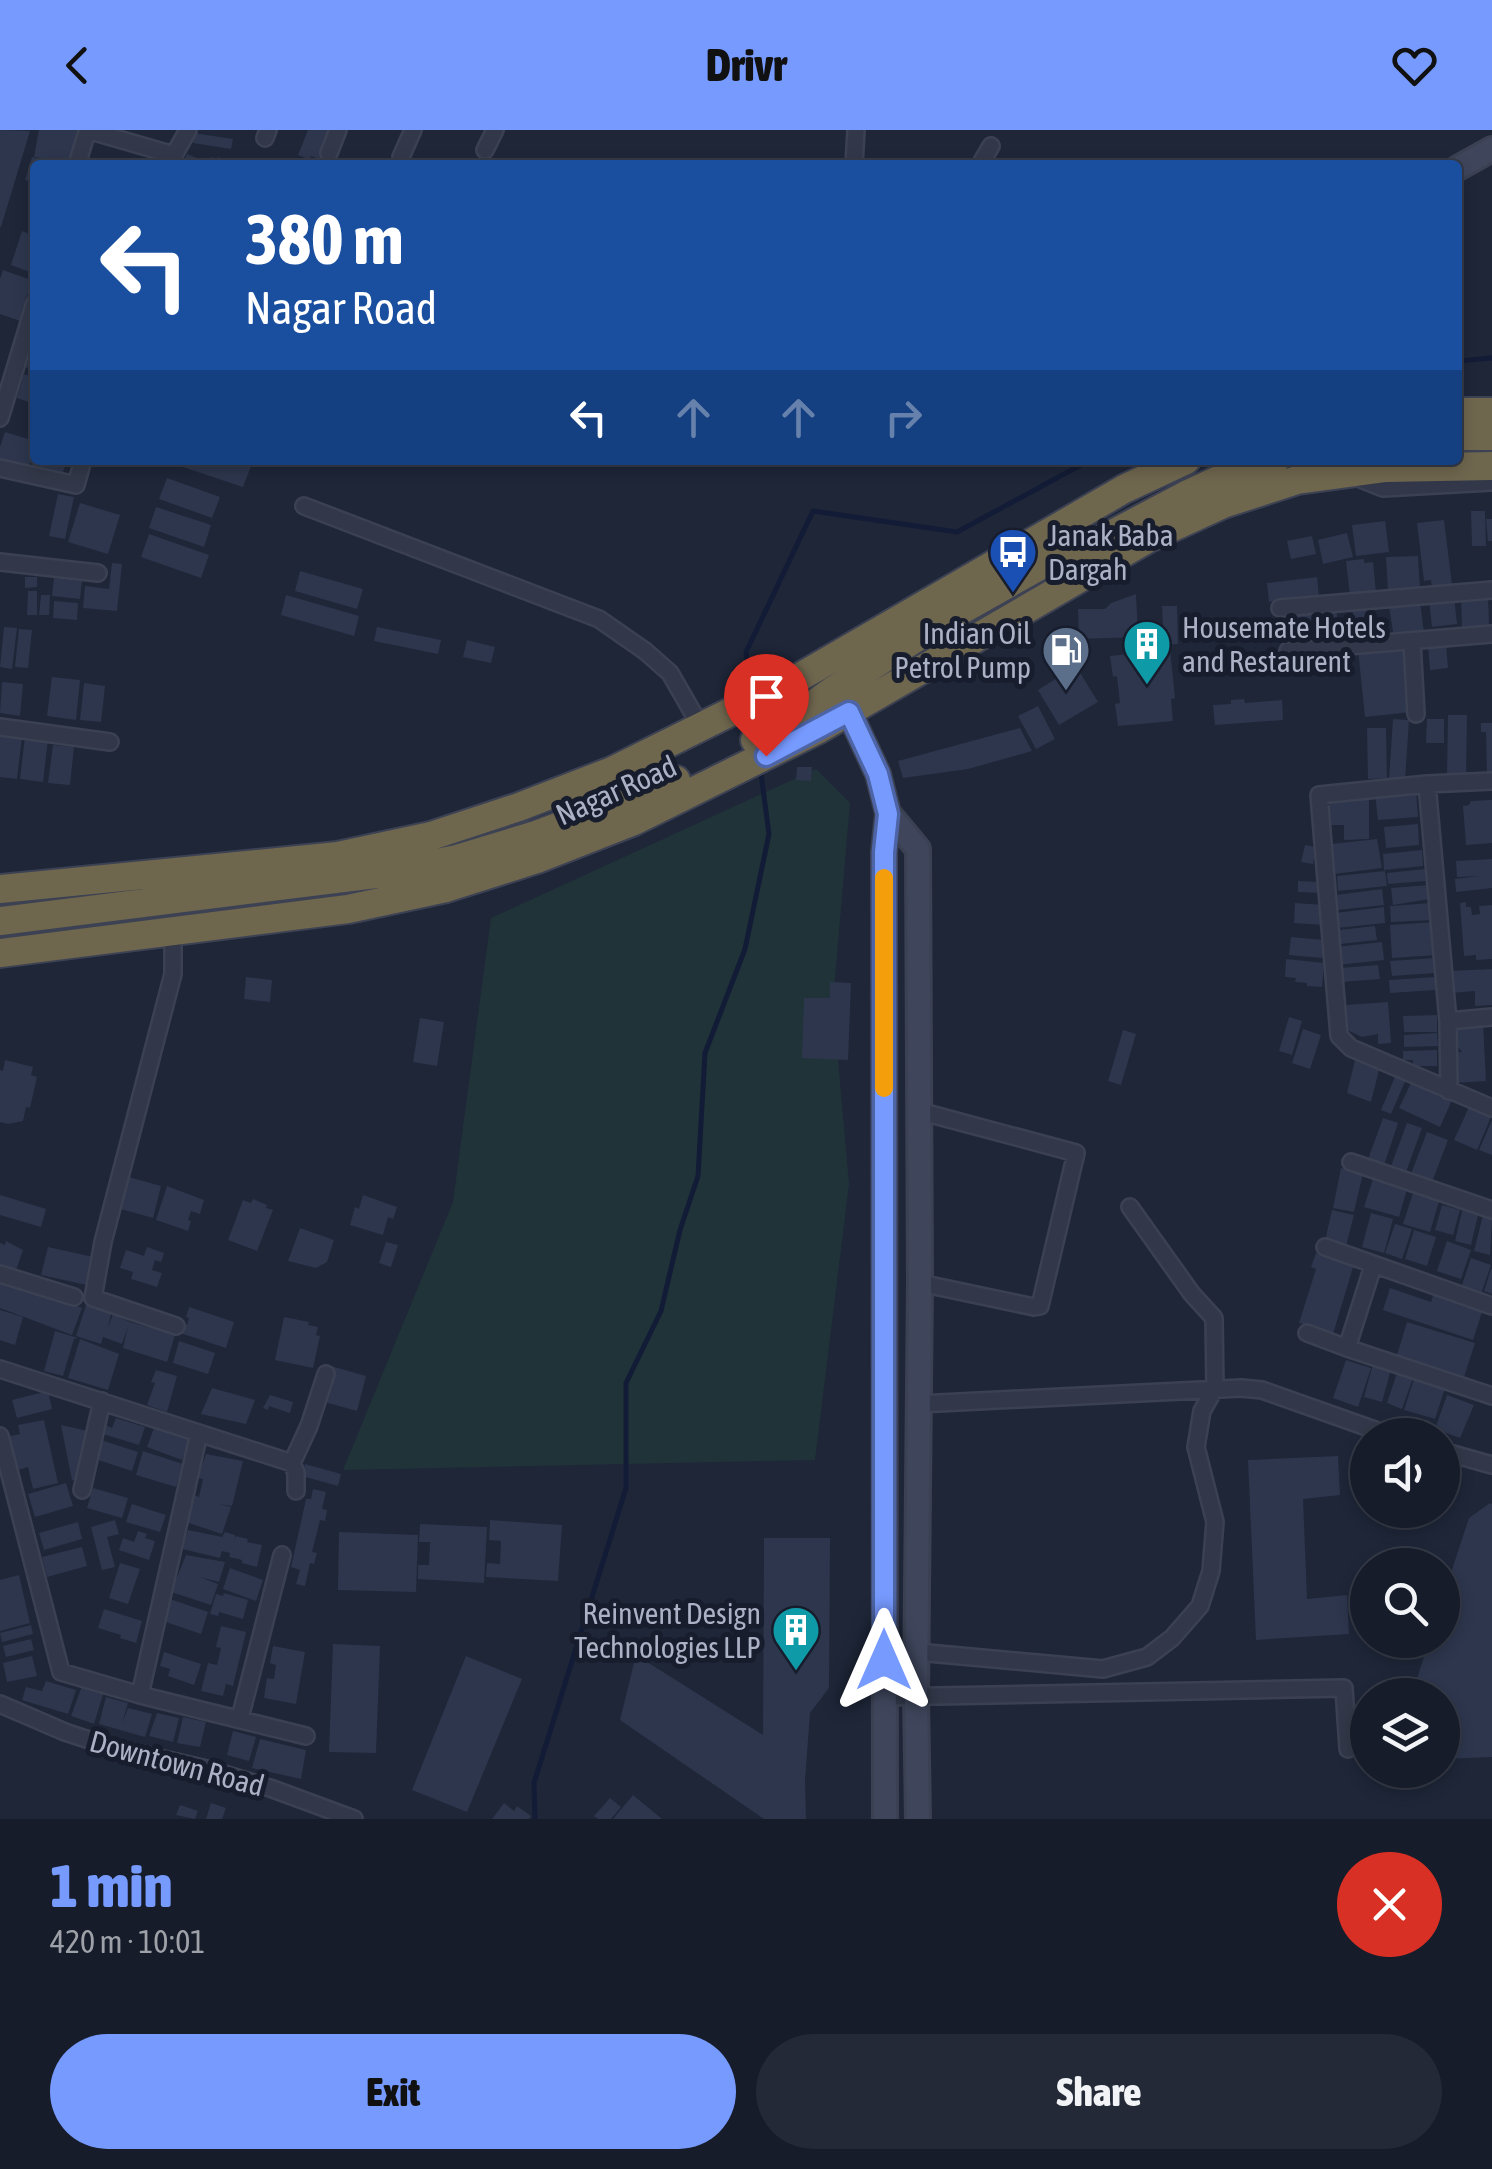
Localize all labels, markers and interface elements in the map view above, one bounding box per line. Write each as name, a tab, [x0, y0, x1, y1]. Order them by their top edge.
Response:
icon: back	[50, 38, 105, 93]
icon: heart	[1387, 38, 1442, 93]
text: Drivr	[706, 39, 786, 91]
text: 380 m	[245, 199, 404, 279]
icon: left	[80, 200, 210, 330]
text: Nagar Road	[245, 282, 437, 334]
icon: left	[561, 390, 616, 445]
icon: ahead	[666, 390, 721, 445]
icon: ahead	[771, 390, 826, 445]
icon: right	[876, 390, 931, 445]
place label: Janak Baba Dargah	[1048, 518, 1174, 586]
bus stop icon: Janak Baba Dargah	[987, 526, 1039, 594]
place label: Housemate Hotels and Restaurent	[1182, 610, 1386, 678]
place label: Indian Oil Petrol Pump	[894, 616, 1031, 684]
building icon: Housemate Hotels and Restaurent	[1121, 618, 1173, 686]
fuel station icon: Indian Oil Petrol Pump	[1040, 624, 1092, 692]
pin	[724, 654, 809, 757]
icon: arrive	[739, 669, 794, 724]
street label: Nagar Road	[551, 748, 681, 832]
map controls	[1350, 1418, 1460, 1788]
button: sound	[1350, 1418, 1460, 1528]
button: search	[1350, 1548, 1460, 1658]
place label: Reinvent Design Technologies LLP	[574, 1596, 761, 1664]
building icon: Reinvent Design Technologies LLP	[770, 1604, 822, 1672]
position arrow	[832, 1608, 936, 1712]
button: layers	[1350, 1678, 1460, 1788]
street label: Downtown Road	[86, 1723, 268, 1803]
text: 1 min	[50, 1851, 173, 1920]
button: close	[1337, 1852, 1442, 1957]
text: 420 m · 10:01	[50, 1923, 205, 1960]
button: Exit	[50, 2034, 736, 2149]
button: Share	[756, 2034, 1442, 2149]

